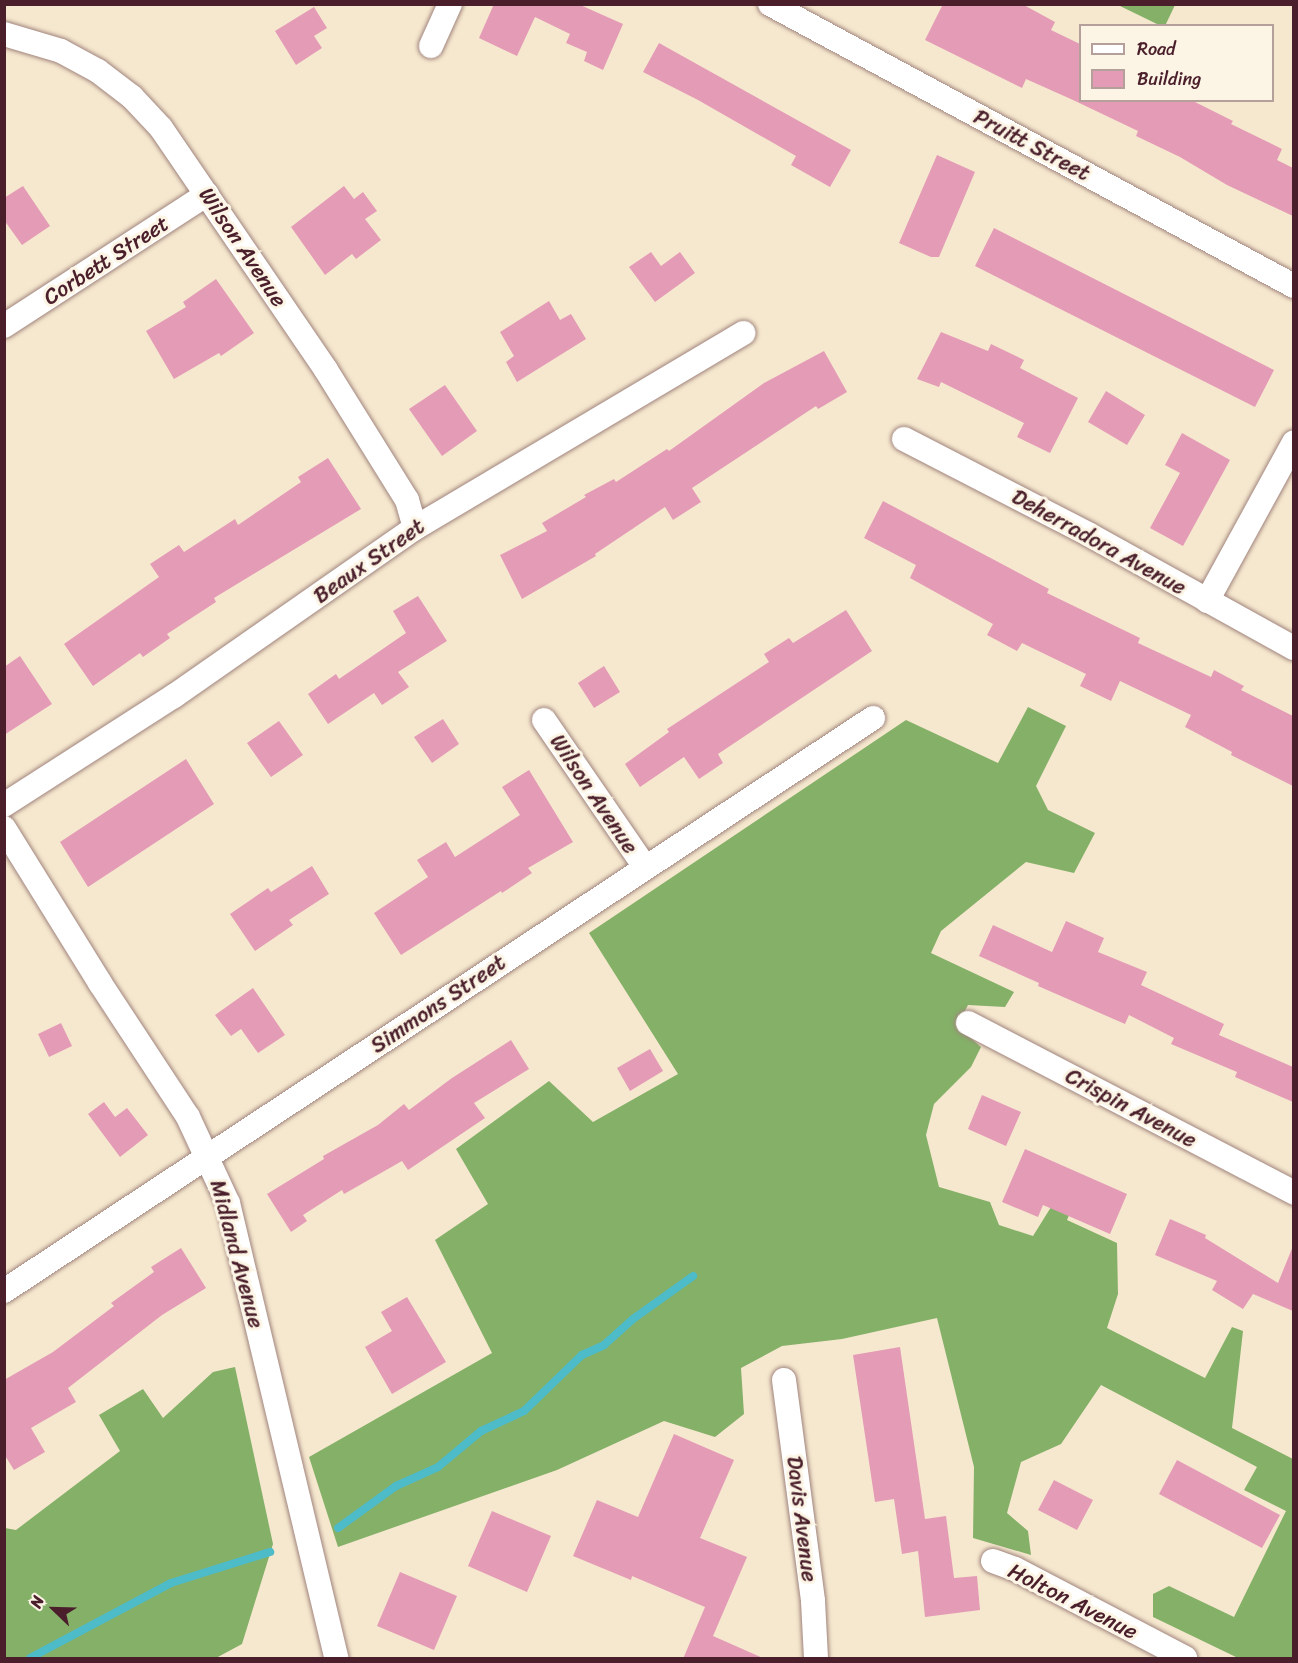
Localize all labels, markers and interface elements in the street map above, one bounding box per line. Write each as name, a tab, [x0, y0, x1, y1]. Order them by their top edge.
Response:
legend	[1079, 24, 1274, 102]
text: Road	[1137, 33, 1176, 65]
text: Building	[1137, 63, 1201, 95]
street label: Pruitt Street	[969, 103, 1095, 187]
street label: Wilson Avenue	[193, 182, 293, 312]
street label: Corbett Street	[38, 209, 174, 311]
street label: Deherradora Avenue	[1007, 483, 1191, 601]
street label: Beaux Street	[309, 513, 429, 609]
street label: Wilson Avenue	[544, 729, 644, 859]
street label: Simmons Street	[366, 949, 510, 1059]
street label: Crispin Avenue	[1061, 1062, 1201, 1154]
street label: Midland Avenue	[205, 1177, 269, 1331]
street label: Davis Avenue	[781, 1455, 823, 1583]
street label: Holton Avenue	[1004, 1557, 1142, 1645]
north arrow	[24, 1579, 84, 1639]
text: N	[21, 1591, 52, 1613]

